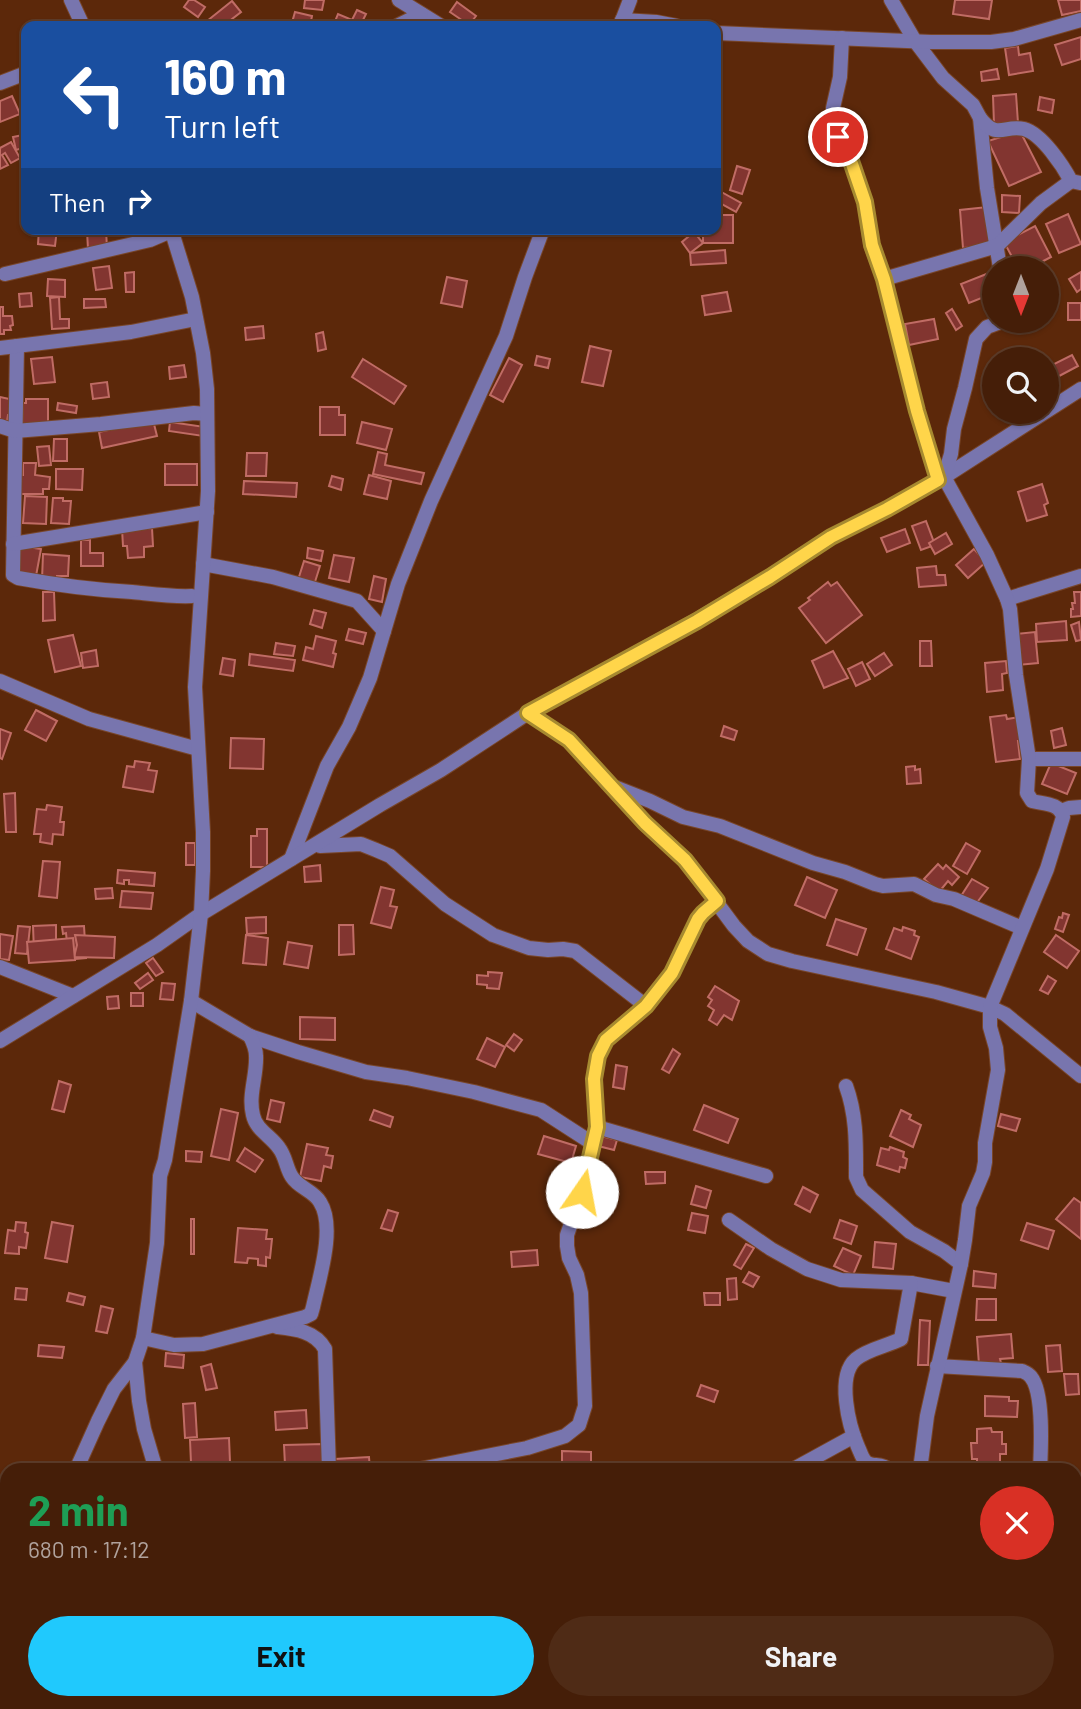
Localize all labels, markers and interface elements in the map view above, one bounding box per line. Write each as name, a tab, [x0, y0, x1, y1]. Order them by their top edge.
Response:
text: 160 m	[164, 46, 286, 105]
icon: left	[49, 49, 140, 140]
text: Turn left	[164, 106, 281, 144]
pin	[808, 107, 868, 167]
icon: arrive	[819, 118, 857, 156]
icon: right	[120, 182, 158, 220]
text: Then	[49, 186, 106, 217]
north arrow	[982, 256, 1059, 332]
map controls	[982, 256, 1059, 424]
button: search	[982, 347, 1059, 424]
position arrow	[545, 1155, 619, 1229]
text: 2 min	[28, 1484, 129, 1534]
button: close	[980, 1486, 1054, 1560]
text: 680 m · 17:12	[28, 1535, 150, 1563]
button: Exit	[28, 1616, 534, 1696]
button: Share	[548, 1616, 1054, 1696]

